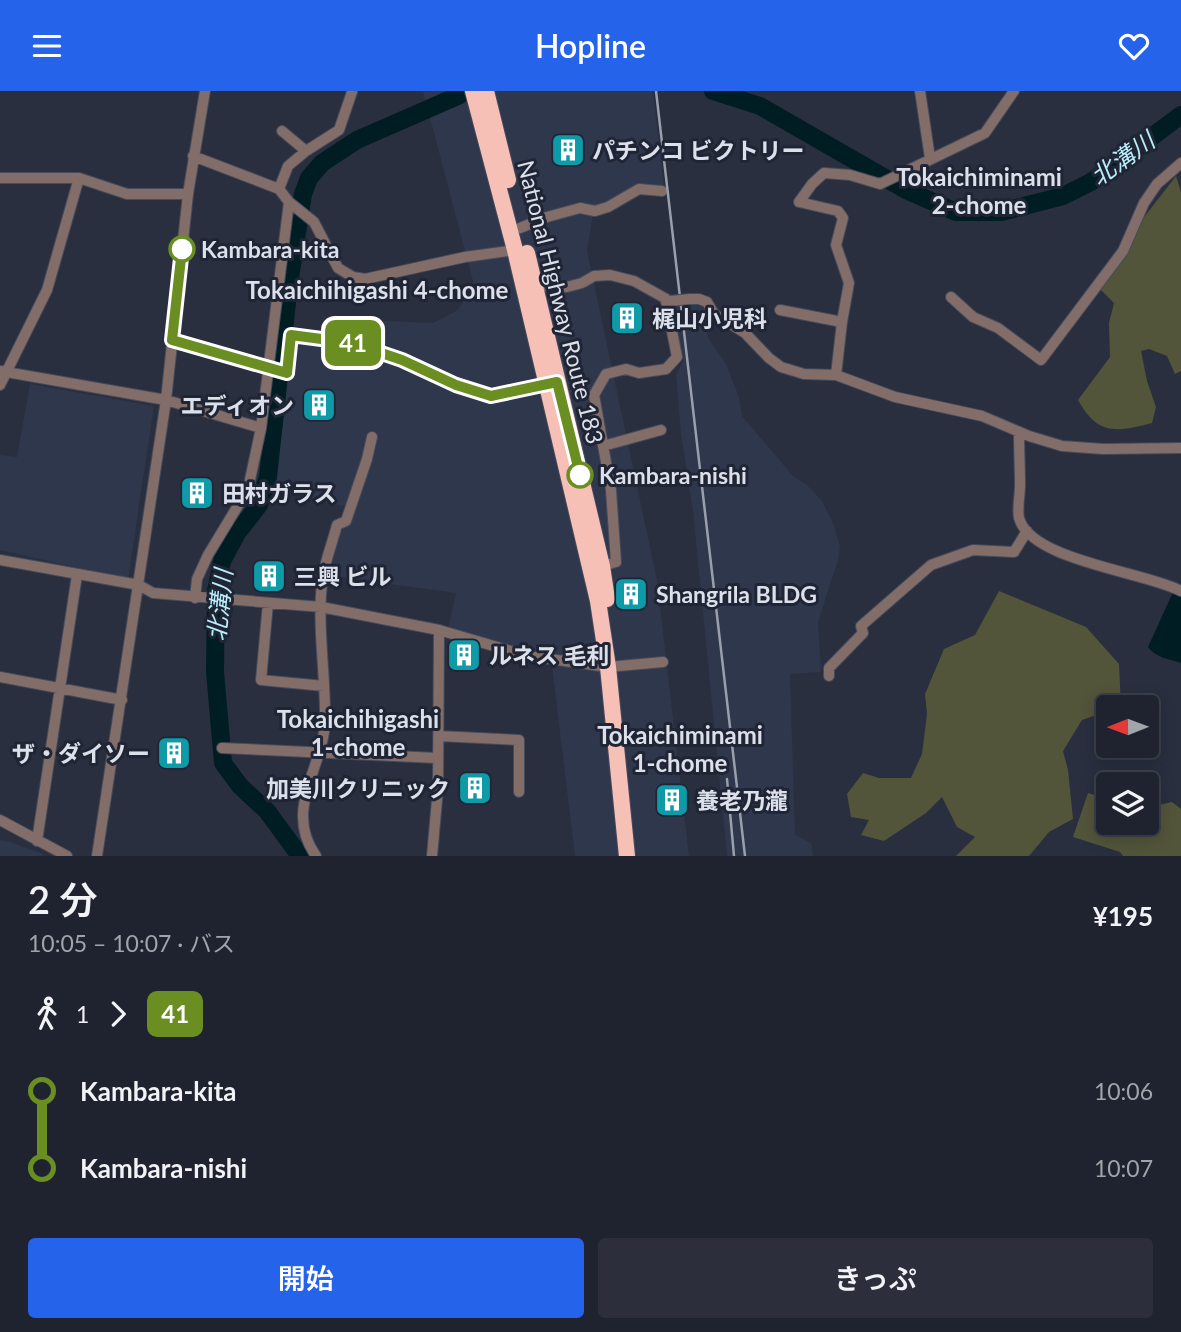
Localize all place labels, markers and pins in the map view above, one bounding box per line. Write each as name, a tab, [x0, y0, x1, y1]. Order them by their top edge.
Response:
building icon: パチンコ ビクトリー	[549, 131, 587, 169]
place label: パチンコ ビクトリー	[592, 136, 805, 164]
place label: Kambara-kita	[201, 235, 339, 263]
marker: Kambara-kita	[169, 236, 195, 262]
building icon: 梶山小児科	[608, 299, 646, 337]
place label: 梶山小児科	[652, 304, 767, 332]
building icon: エディオン	[300, 386, 338, 424]
place label: エディオン	[181, 391, 294, 419]
place label: Kambara-nishi	[599, 461, 747, 489]
marker: Kambara-nishi	[567, 462, 593, 488]
building icon: 田村ガラス	[178, 474, 216, 512]
place label: 田村ガラス	[222, 479, 337, 507]
building icon: 三興 ビル	[250, 557, 288, 595]
place label: 三興 ビル	[294, 562, 392, 590]
building icon: Shangrila BLDG	[612, 575, 650, 613]
place label: Shangrila BLDG	[656, 580, 817, 608]
building icon: ルネス 毛利	[445, 636, 483, 674]
place label: ルネス 毛利	[489, 641, 610, 669]
building icon: ザ・ダイソー	[155, 734, 193, 772]
place label: ザ・ダイソー	[12, 739, 150, 767]
building icon: 加美川クリニック	[456, 769, 494, 807]
place label: 加美川クリニック	[266, 774, 450, 802]
building icon: 養老乃瀧	[653, 781, 691, 819]
place label: 養老乃瀧	[696, 786, 788, 814]

